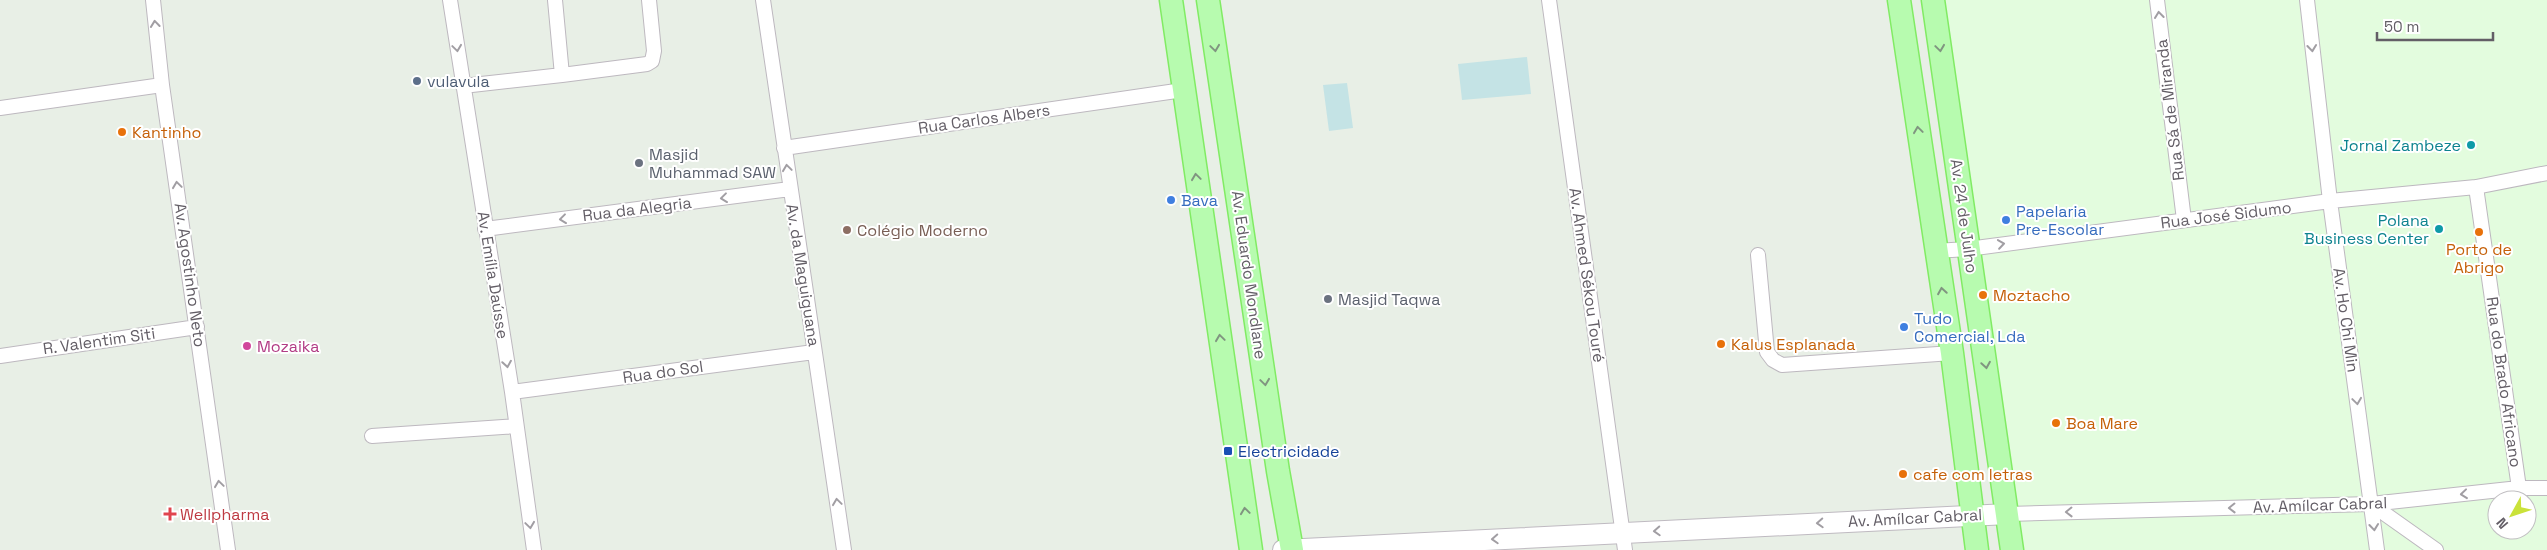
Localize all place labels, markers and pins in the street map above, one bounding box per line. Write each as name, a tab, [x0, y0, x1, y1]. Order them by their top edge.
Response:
place label: vulavula	[427, 71, 490, 92]
marker: vulavula	[411, 75, 423, 87]
place label: Kantinho	[132, 122, 201, 143]
marker: Kantinho	[116, 126, 128, 138]
place label: Jornal Zambeze	[2340, 135, 2461, 156]
marker: Jornal Zambeze	[2465, 139, 2477, 151]
place label: Masjid Muhammad SAW	[649, 144, 776, 183]
marker: Masjid Muhammad SAW	[633, 157, 645, 169]
place label: Bava	[1181, 190, 1218, 211]
marker: Bava	[1165, 194, 1177, 206]
place label: Papelaria Pre-Escolar	[2016, 201, 2104, 240]
place label: Polana Business Center	[2304, 210, 2429, 249]
marker: Papelaria Pre-Escolar	[2000, 214, 2012, 226]
place label: Colégio Moderno	[857, 220, 988, 241]
marker: Polana Business Center	[2433, 223, 2445, 235]
marker: Colégio Moderno	[841, 224, 853, 236]
marker: Porto de Abrigo	[2473, 226, 2485, 238]
place label: Porto de Abrigo	[2446, 239, 2512, 278]
place label: Moztacho	[1993, 285, 2070, 306]
place label: Masjid Taqwa	[1338, 289, 1440, 310]
marker: Moztacho	[1977, 289, 1989, 301]
marker: Masjid Taqwa	[1322, 293, 1334, 305]
place label: Tudo Comercial, Lda	[1914, 308, 2026, 347]
marker: Tudo Comercial, Lda	[1898, 321, 1910, 333]
place label: Kalus Esplanada	[1731, 334, 1855, 355]
place label: Mozaika	[257, 336, 319, 357]
marker: Kalus Esplanada	[1715, 338, 1727, 350]
marker: Mozaika	[241, 340, 253, 352]
place label: Boa Mare	[2066, 413, 2138, 434]
marker: Boa Mare	[2050, 417, 2062, 429]
place label: Electricidade	[1238, 441, 1340, 462]
marker: Electricidade	[1222, 445, 1234, 457]
place label: cafe com letras	[1913, 464, 2033, 485]
marker: cafe com letras	[1897, 468, 1909, 480]
place label: Wellpharma	[180, 504, 269, 525]
marker: Wellpharma	[164, 508, 176, 520]

